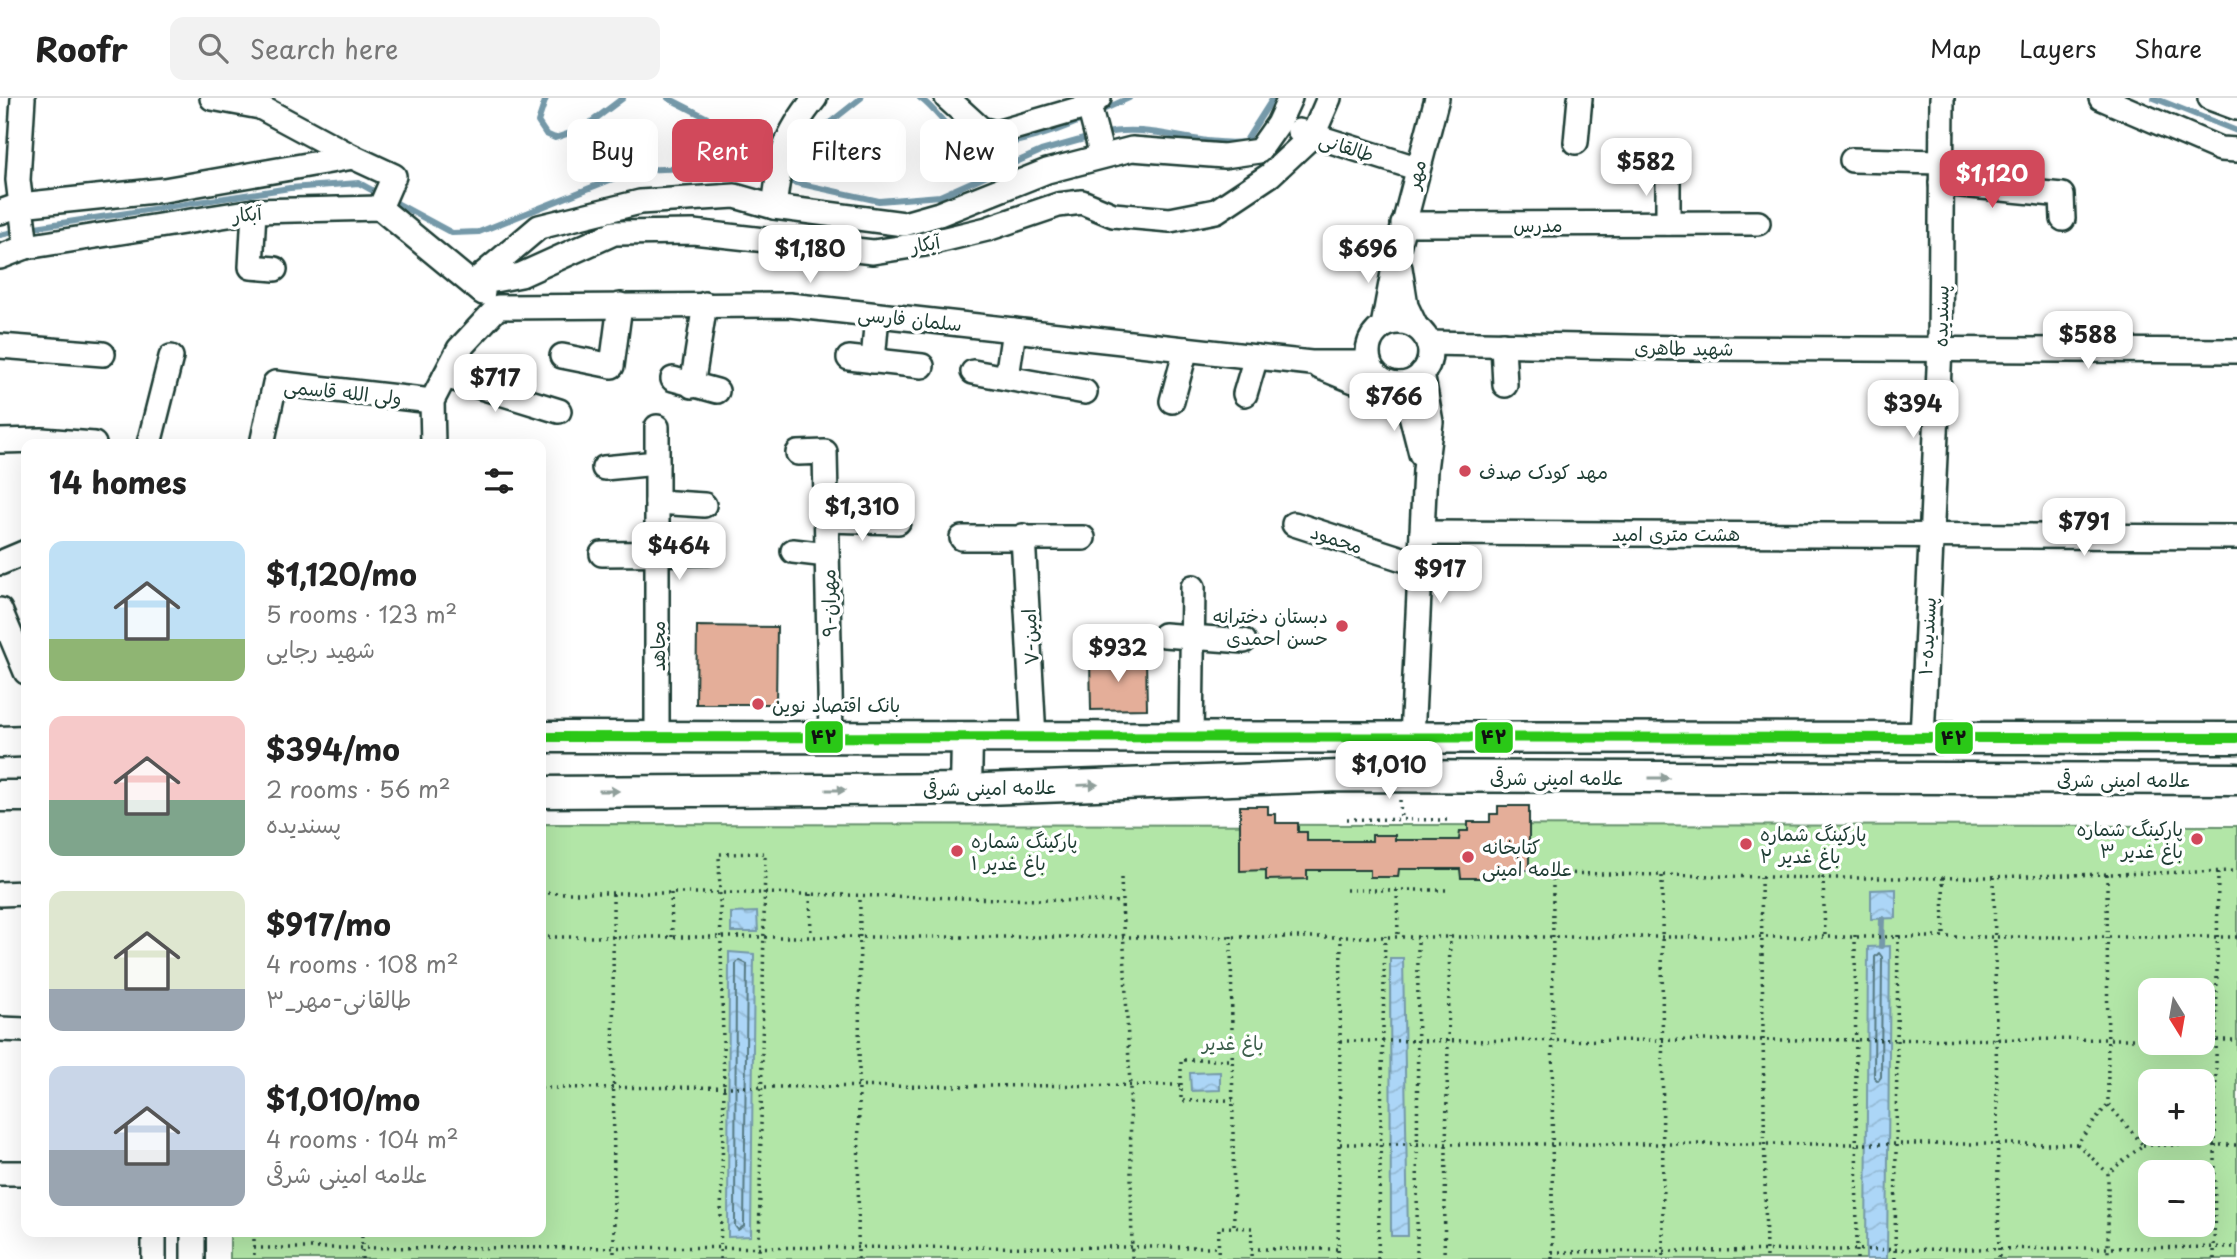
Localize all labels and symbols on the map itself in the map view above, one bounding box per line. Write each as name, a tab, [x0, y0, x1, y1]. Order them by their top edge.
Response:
street label: طالقانی	[1316, 124, 1378, 168]
pin: $582	[1605, 139, 1687, 198]
pin: $1,120	[1935, 150, 2049, 210]
street label: مهر	[1397, 157, 1432, 193]
street label: آبکار	[229, 197, 264, 229]
street label: مدرس	[1513, 210, 1563, 238]
pin: $1,180	[753, 226, 867, 285]
street label: آبکار	[906, 226, 943, 260]
pin: $696	[1327, 226, 1409, 285]
street label: پسندیده	[1925, 285, 1955, 347]
street label: سلمان فارسی	[857, 299, 963, 337]
pin: $588	[2047, 312, 2129, 371]
street label: شهید طاهری	[1634, 332, 1734, 362]
pin: $717	[454, 354, 536, 414]
street label: ولی الله قاسمی	[283, 371, 403, 411]
pin: $766	[1353, 374, 1435, 433]
pin: $394	[1872, 380, 1954, 440]
place label: مهد کودک صدف	[1479, 457, 1608, 485]
marker: مهد کودک صدف	[1457, 463, 1473, 479]
pin: $1,310	[805, 484, 919, 543]
pin: $791	[2043, 498, 2125, 558]
street label: محمود	[1307, 516, 1367, 560]
street label: هشت متری امید	[1612, 519, 1740, 547]
pin: $464	[638, 522, 720, 582]
pin: $917	[1399, 546, 1481, 605]
street label: ۹-مهران	[813, 569, 843, 637]
street label: ۱-پسندیده	[1910, 596, 1942, 676]
place label: دبستان دخترانه حسن احمدی	[1212, 601, 1328, 651]
street label: ۷-امین	[1014, 608, 1044, 666]
marker: دبستان دخترانه حسن احمدی	[1334, 618, 1350, 634]
street label: مجاهد	[643, 621, 671, 671]
pin: $932	[1077, 624, 1159, 684]
place label: بانک اقتصاد نوین	[772, 690, 900, 718]
marker: بانک اقتصاد نوین	[750, 696, 766, 712]
line badge: ۴۲	[804, 720, 844, 754]
line badge: ۴۲	[1474, 721, 1514, 754]
line badge: ۴۲	[1934, 721, 1974, 755]
text: ۴۲	[811, 722, 837, 750]
text: ۴۲	[1481, 722, 1507, 750]
text: ۴۲	[1941, 723, 1967, 751]
pin: $1,010	[1332, 742, 1446, 801]
street label: علامه امینی شرقی	[1490, 763, 1624, 791]
street label: علامه امینی شرقی	[2057, 765, 2191, 793]
street label: علامه امینی شرقی	[923, 772, 1057, 802]
one-way arrow	[1648, 772, 1670, 784]
one-way arrow	[1078, 779, 1100, 790]
one-way arrow	[826, 784, 848, 796]
one-way arrow	[598, 785, 620, 797]
place label: پارکینگ شماره ۳ باغ غدیر	[2076, 814, 2183, 865]
place label: پارکینگ شماره ۲ باغ غدیر	[1760, 819, 1867, 870]
place label: پارکینگ شماره ۱ باغ غدیر	[971, 826, 1078, 877]
marker: پارکینگ شماره ۳ باغ غدیر	[2189, 831, 2205, 847]
place label: کتابخانه علامه امینی	[1482, 832, 1573, 882]
marker: پارکینگ شماره ۲ باغ غدیر	[1738, 836, 1754, 852]
marker: پارکینگ شماره ۱ باغ غدیر	[949, 843, 965, 859]
marker: کتابخانه علامه امینی	[1460, 849, 1476, 865]
north arrow	[2138, 978, 2216, 1055]
park label: باغ غدیر	[1200, 1028, 1264, 1057]

